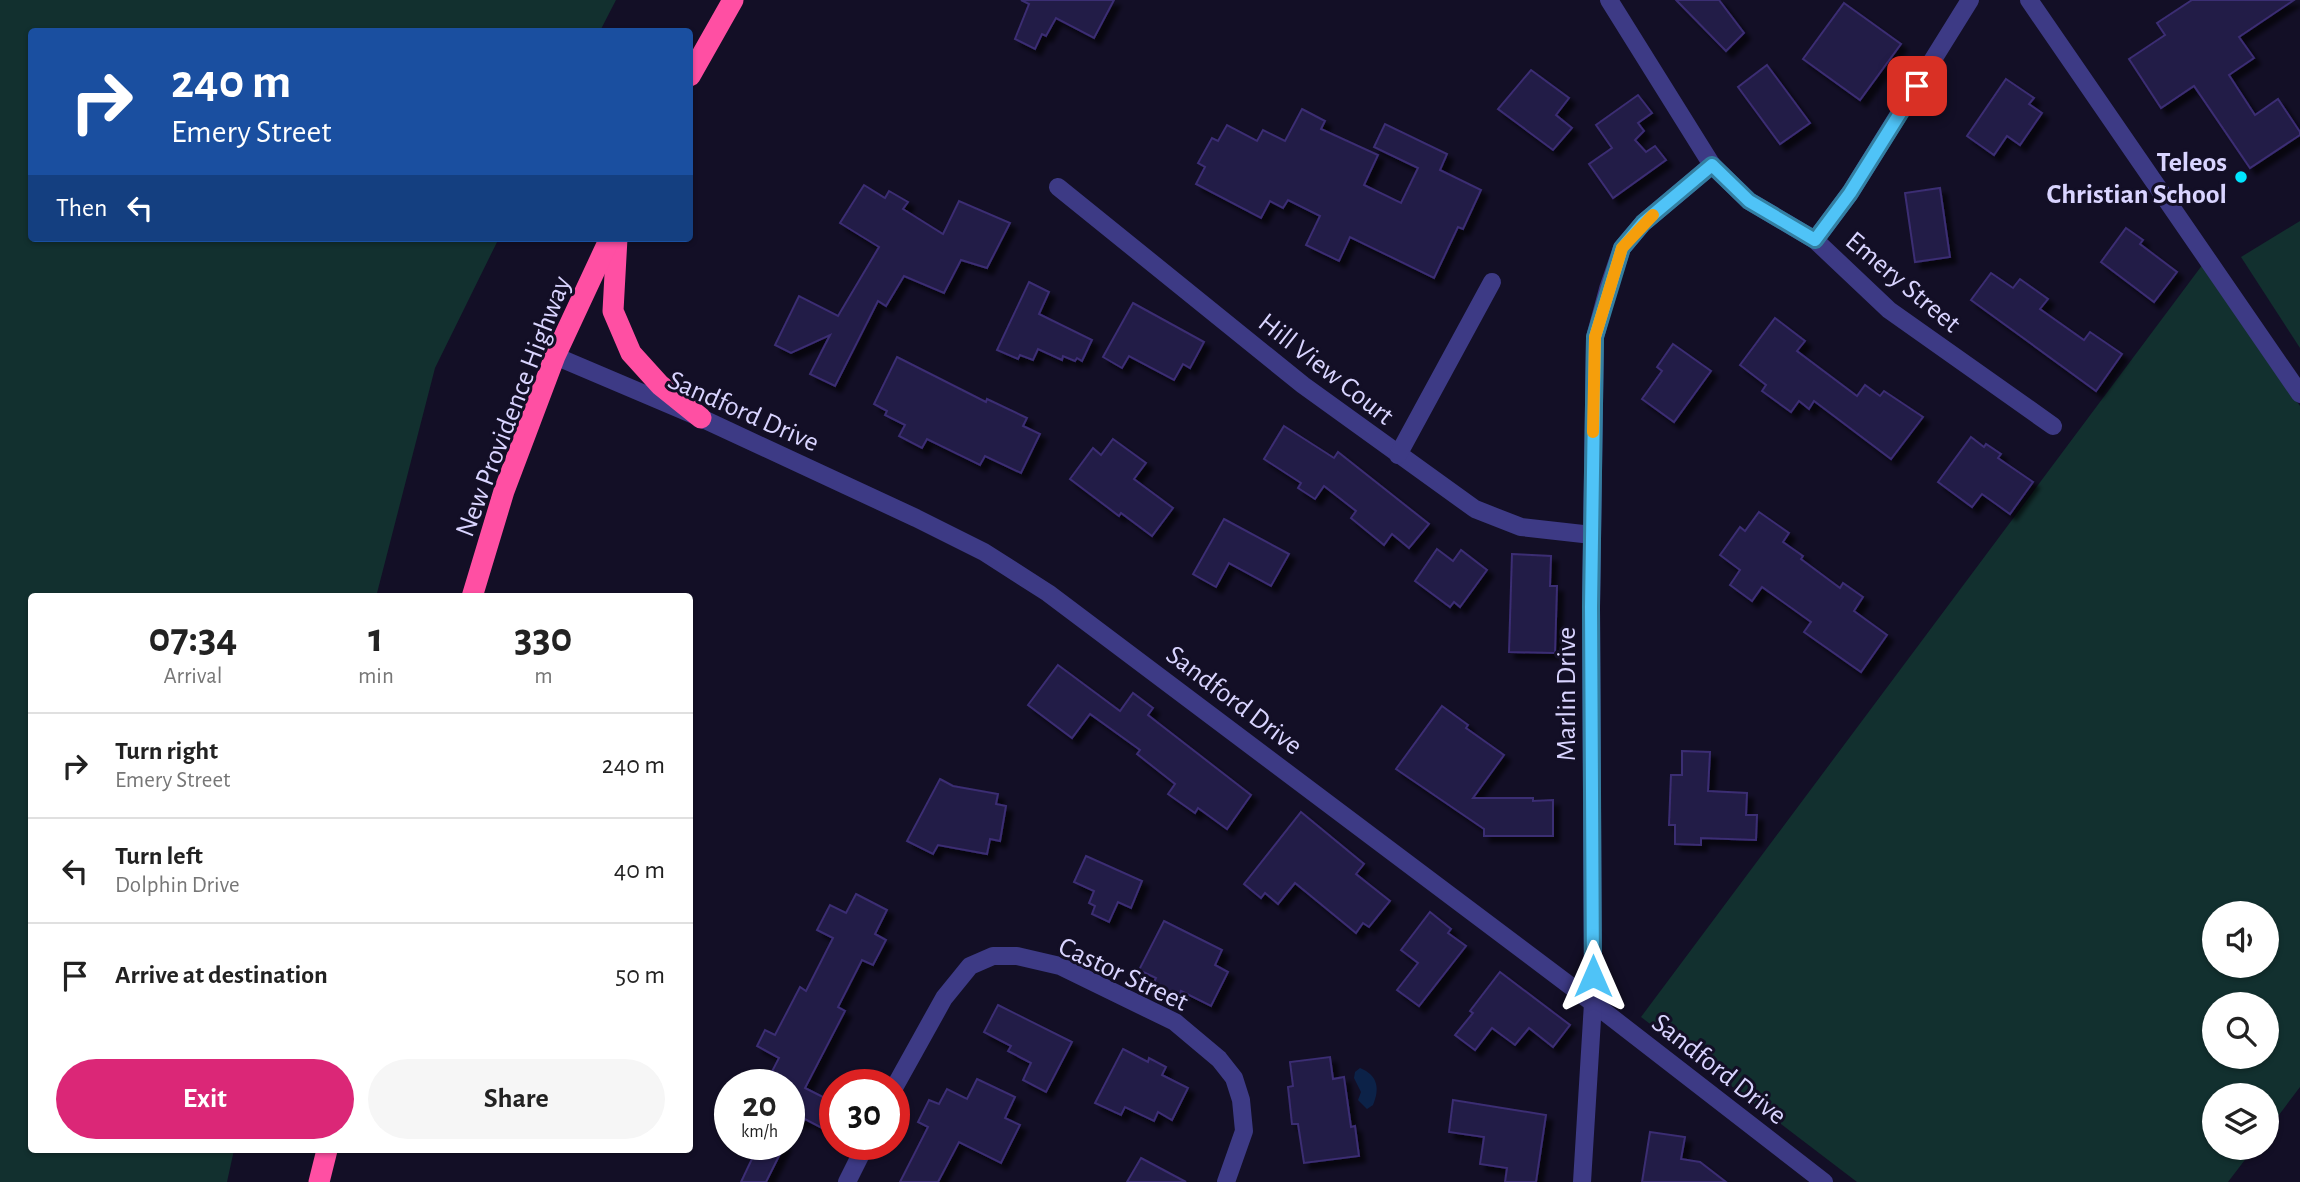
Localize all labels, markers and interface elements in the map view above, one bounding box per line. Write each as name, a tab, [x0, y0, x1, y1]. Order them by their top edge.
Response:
icon: right	[56, 56, 147, 147]
pin	[1887, 56, 1947, 116]
text: 240 m	[171, 58, 291, 107]
icon: arrive	[1898, 67, 1936, 105]
text: Emery Street	[171, 116, 331, 148]
place label: Teleos Christian School	[2047, 149, 2227, 209]
marker: Teleos Christian School	[2233, 169, 2249, 185]
icon: left	[121, 189, 159, 227]
text: Then	[56, 195, 107, 221]
street label: Emery Street	[1840, 227, 1966, 338]
street label: New Providence Highway	[451, 272, 577, 541]
street label: Hill View Court	[1253, 308, 1399, 431]
street label: Sandford Drive	[663, 366, 823, 458]
text: 07:34	[149, 617, 237, 659]
text: 1	[368, 617, 383, 659]
text: 330	[514, 617, 572, 659]
street label: Marlin Drive	[1553, 627, 1581, 761]
street label: Sandford Drive	[1161, 641, 1307, 761]
text: Arrival	[163, 665, 223, 688]
text: min	[358, 665, 394, 688]
text: m	[534, 665, 553, 688]
text: Turn right	[115, 738, 218, 764]
icon: right	[56, 747, 94, 785]
text: 240 m	[602, 752, 665, 778]
text: Emery Street	[115, 769, 230, 792]
text: Turn left	[115, 843, 203, 869]
icon: left	[56, 852, 94, 890]
text: 40 m	[614, 857, 665, 883]
text: Dolphin Drive	[115, 874, 240, 897]
map controls	[2202, 901, 2279, 1160]
button: sound	[2202, 901, 2279, 978]
street label: Castor Street	[1054, 933, 1192, 1017]
position arrow	[1556, 939, 1630, 1013]
icon: arrive	[56, 957, 94, 995]
text: Arrive at destination	[115, 962, 328, 988]
text: 50 m	[615, 962, 665, 988]
button: search	[2202, 992, 2279, 1069]
street label: Sandford Drive	[1646, 1009, 1791, 1131]
button: Exit	[56, 1059, 354, 1139]
button: Share	[368, 1059, 665, 1139]
speed limit sign: 30	[819, 1069, 910, 1160]
button: layers	[2202, 1083, 2279, 1160]
text: 20	[742, 1088, 777, 1123]
text: km/h	[741, 1123, 778, 1141]

